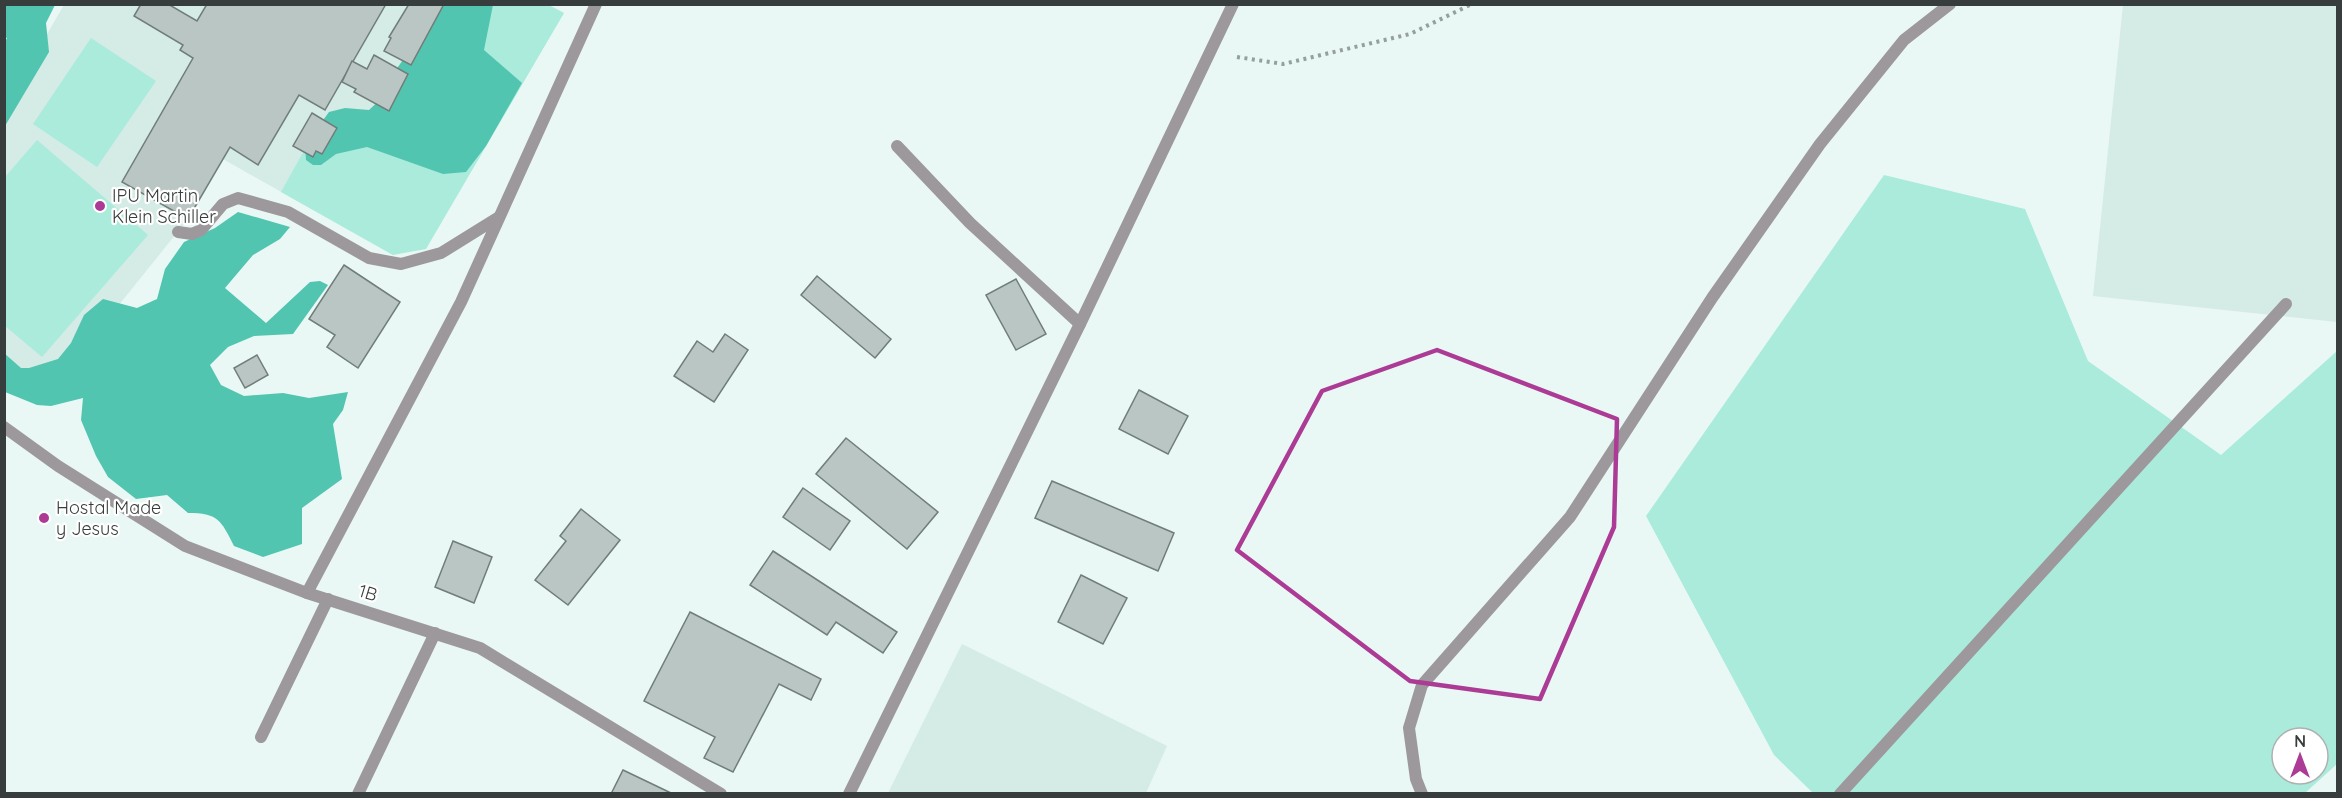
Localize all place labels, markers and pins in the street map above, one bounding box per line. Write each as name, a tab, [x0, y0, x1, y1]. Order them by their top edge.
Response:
place label: IPU Martin Klein Schiller	[112, 184, 216, 228]
marker: IPU Martin Klein Schiller	[93, 199, 107, 213]
place label: Hostal Made y Jesus	[56, 496, 161, 540]
marker: Hostal Made y Jesus	[37, 511, 51, 525]

